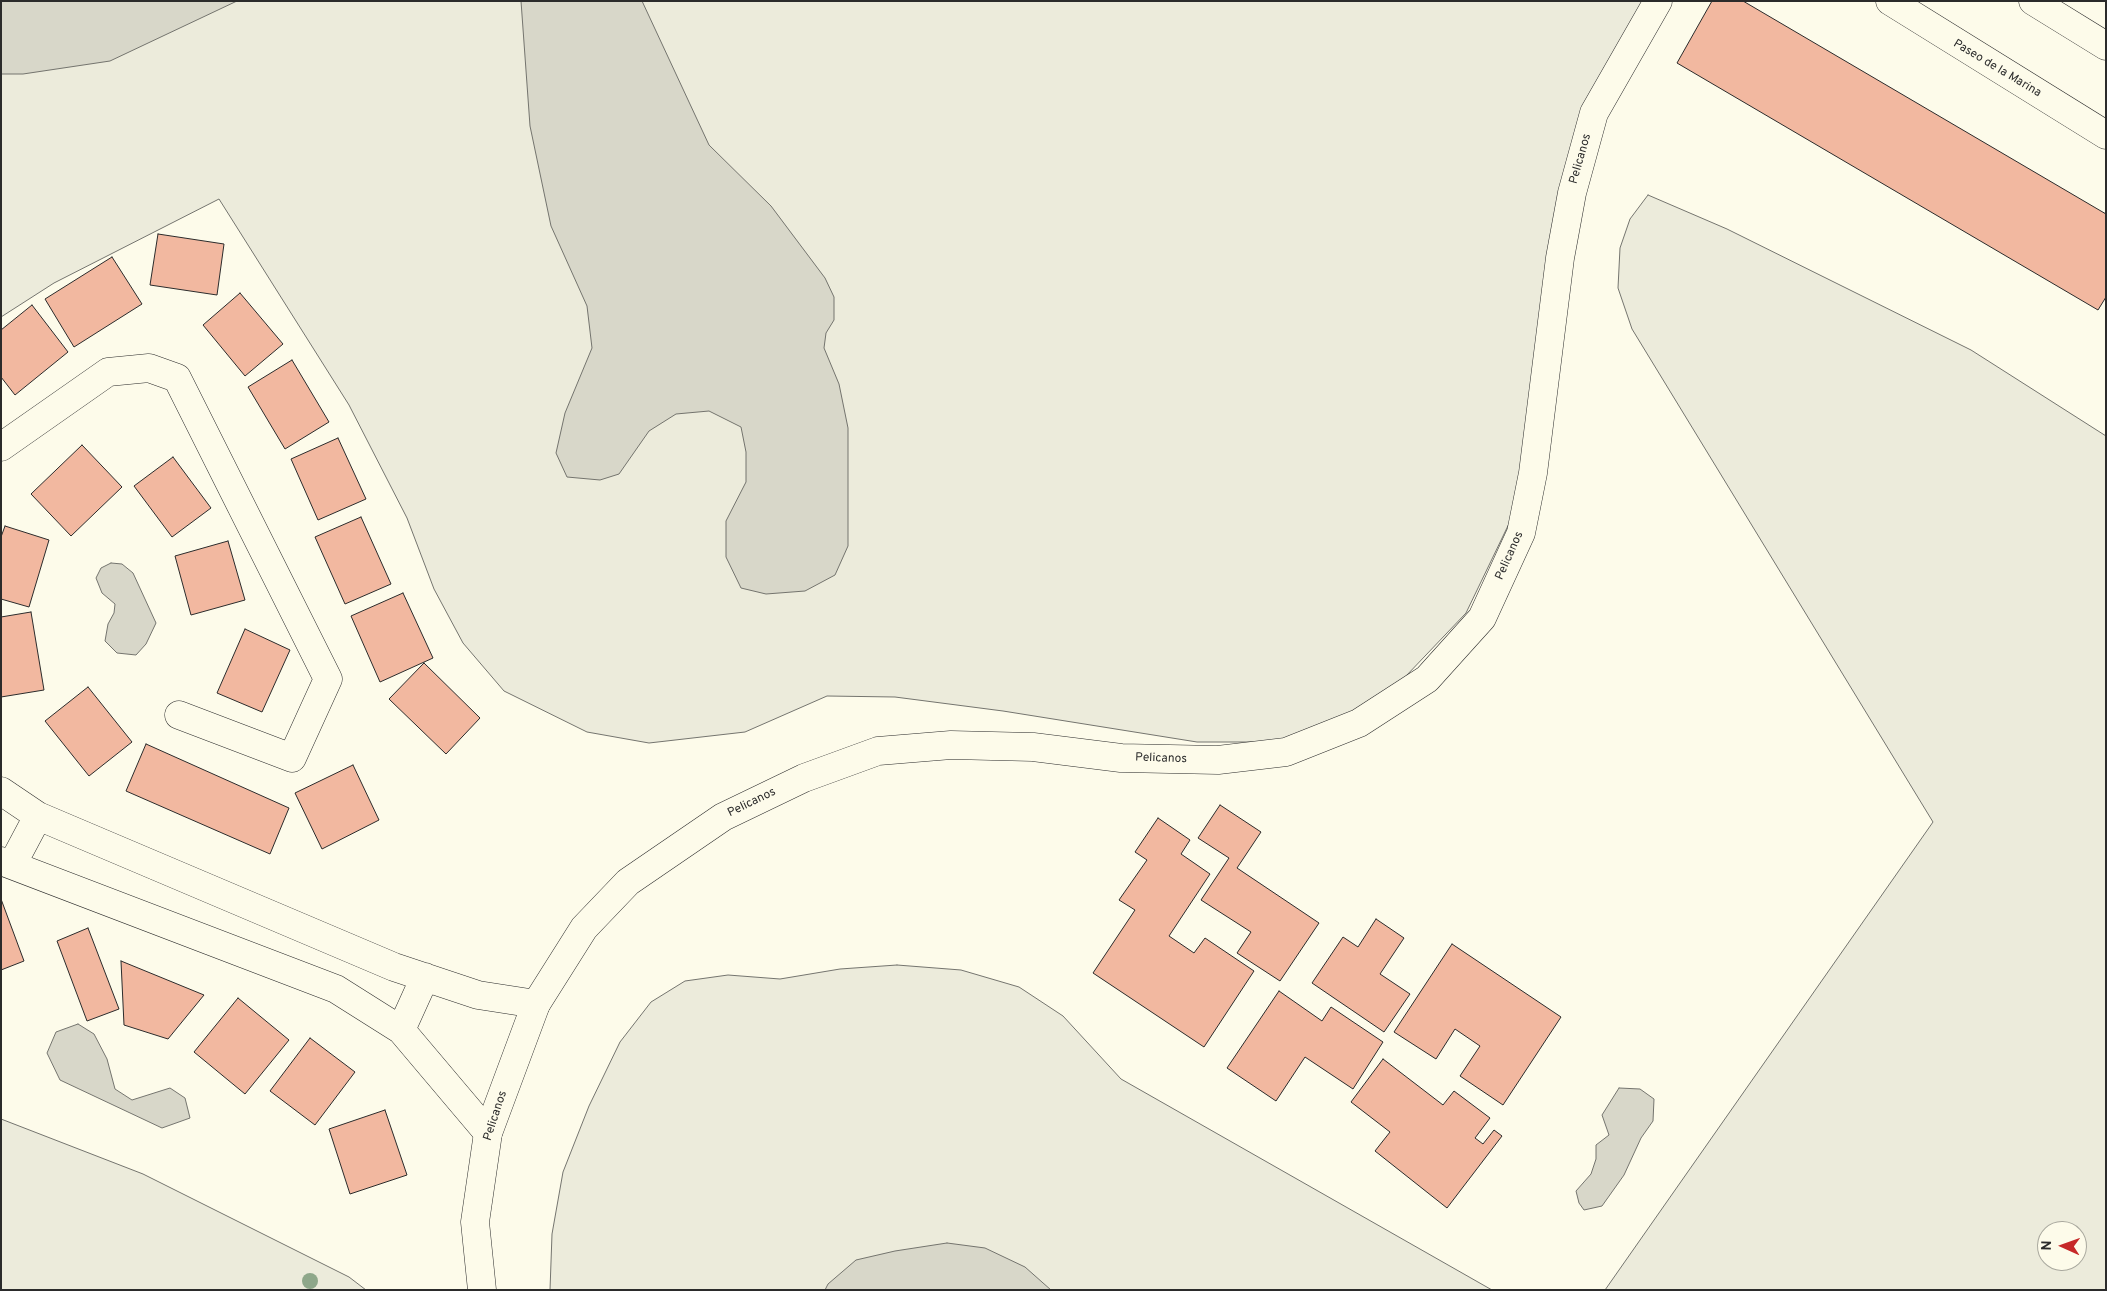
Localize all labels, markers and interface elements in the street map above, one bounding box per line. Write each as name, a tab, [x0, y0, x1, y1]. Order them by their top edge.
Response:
street label: Paseo de la Marina	[1950, 37, 2044, 101]
street label: Pelicanos	[1567, 132, 1595, 186]
street label: Pelicanos	[1493, 529, 1527, 583]
street label: Pelicanos	[1135, 751, 1187, 767]
street label: Pelicanos	[726, 785, 778, 821]
street label: Pelicanos	[481, 1089, 511, 1143]
north arrow	[2037, 1221, 2087, 1271]
text: N	[2039, 1240, 2056, 1251]

